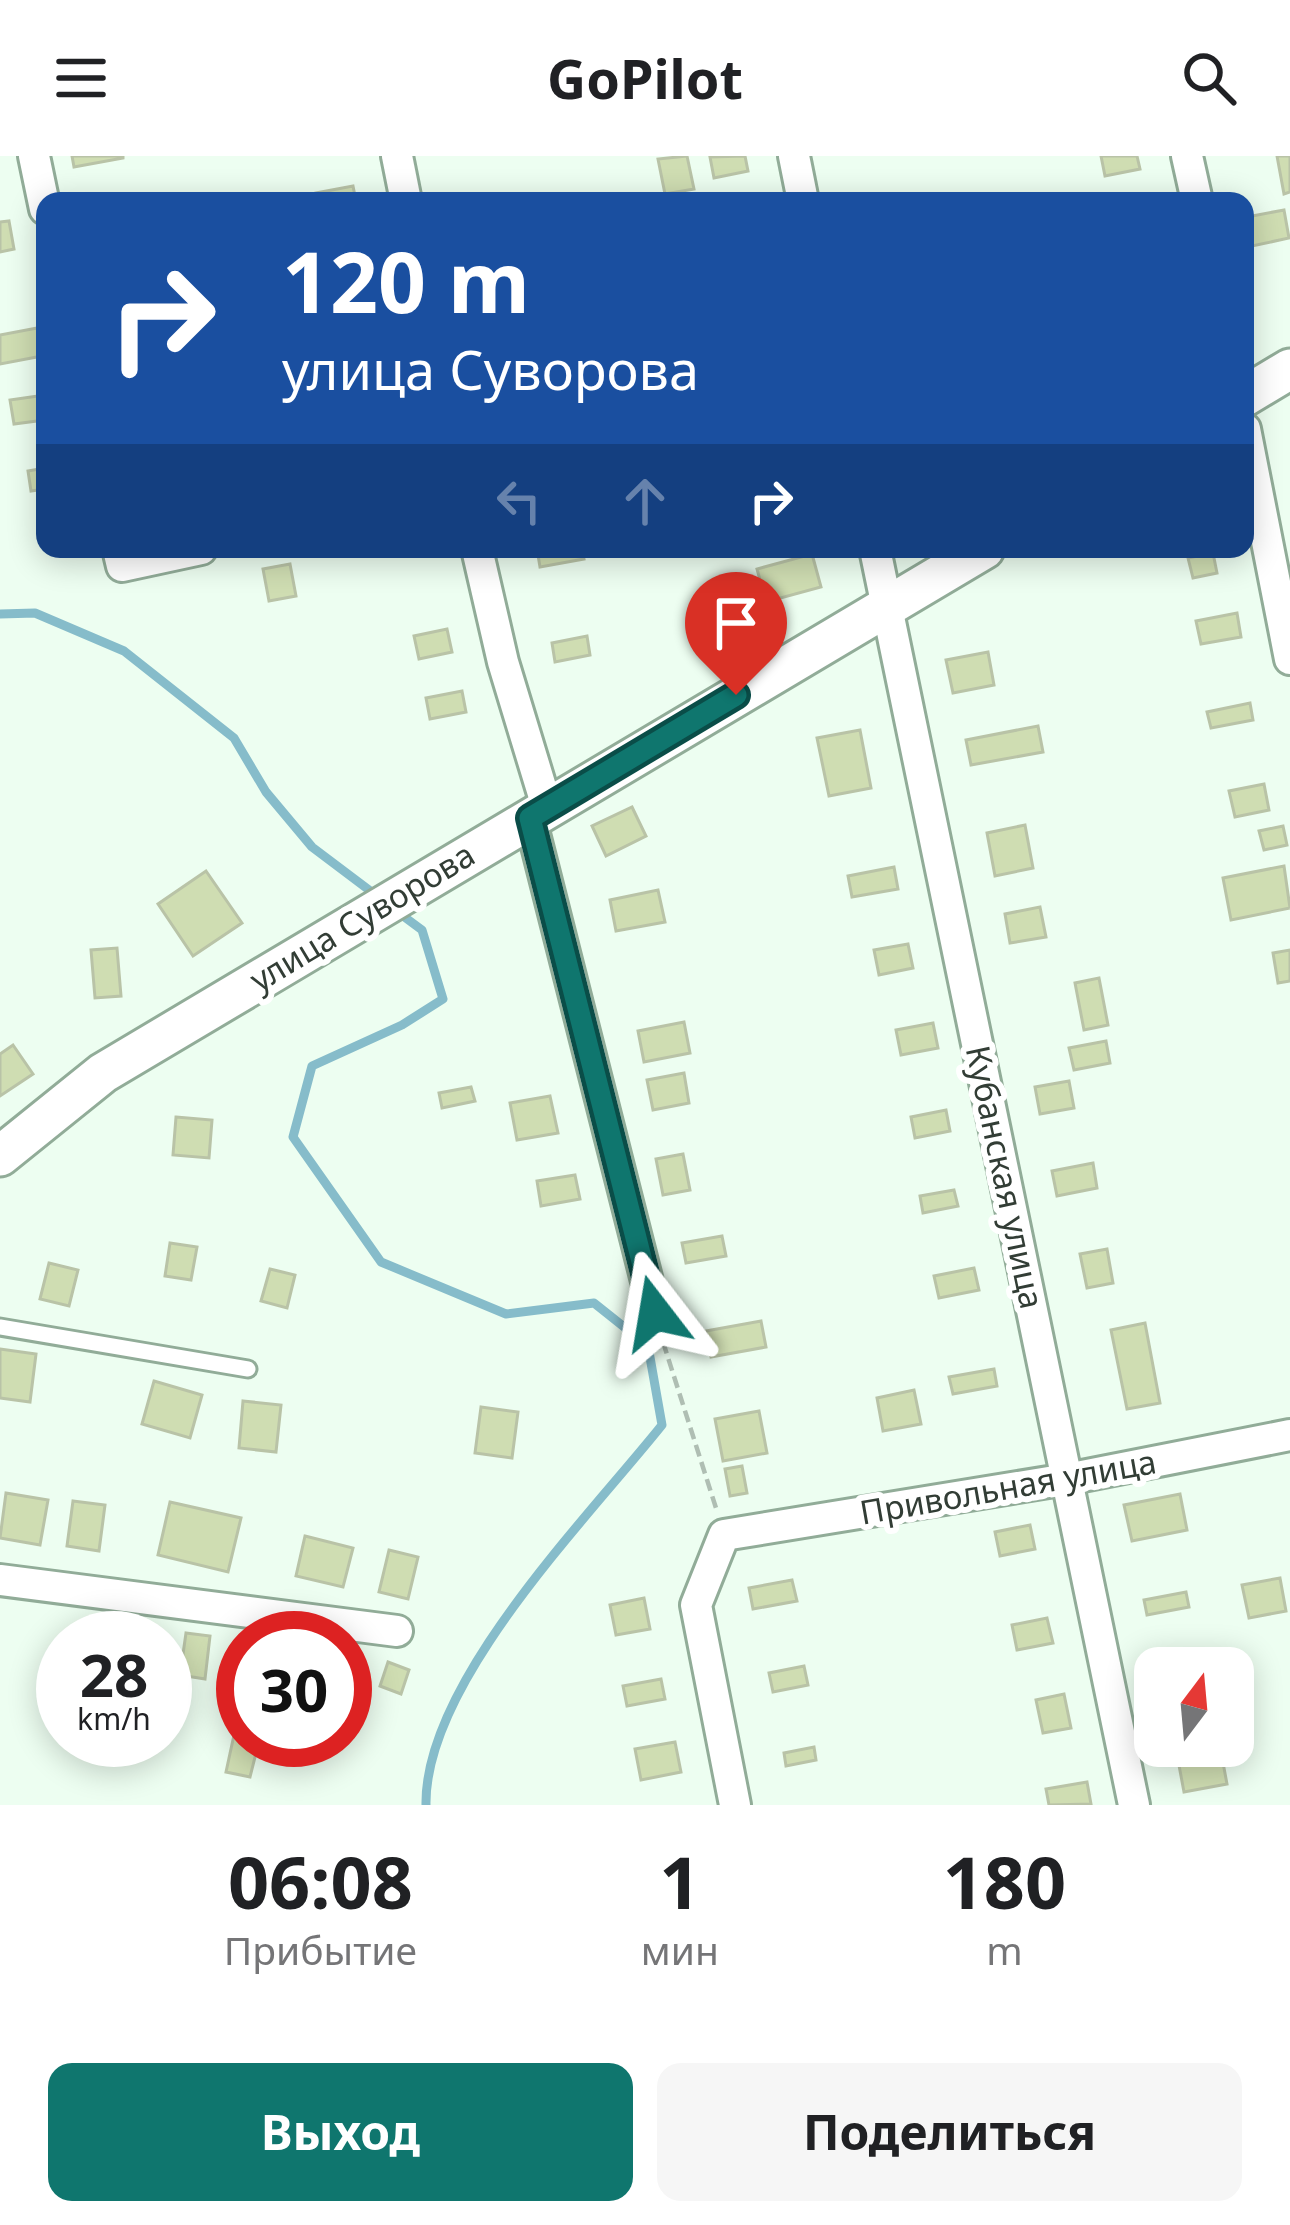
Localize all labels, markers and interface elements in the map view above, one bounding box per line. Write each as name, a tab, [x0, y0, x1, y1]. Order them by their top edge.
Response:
text: GoPilot	[547, 41, 743, 115]
icon: menu	[48, 45, 114, 111]
icon: search	[1176, 45, 1242, 111]
text: 120 m	[282, 223, 530, 338]
icon: right	[84, 240, 240, 396]
text: улица Суворова	[282, 332, 699, 406]
icon: left	[486, 468, 552, 534]
icon: ahead	[612, 468, 678, 534]
icon: right	[738, 468, 804, 534]
pin	[685, 572, 787, 695]
icon: arrive	[703, 590, 769, 656]
street label: улица Суворова	[241, 832, 483, 1002]
street label: Кубанская улица	[956, 1041, 1055, 1313]
position arrow	[592, 1250, 718, 1376]
street label: Привольная улица	[856, 1438, 1160, 1535]
speed limit sign: 30	[216, 1611, 372, 1767]
text: 28	[80, 1633, 148, 1715]
north arrow	[1134, 1647, 1254, 1767]
map controls	[1134, 1647, 1254, 1767]
text: km/h	[77, 1698, 151, 1739]
text: 06:08	[228, 1832, 413, 1930]
text: 1	[659, 1832, 700, 1930]
text: 180	[943, 1832, 1066, 1930]
text: Прибытие	[224, 1923, 417, 1976]
text: мин	[641, 1923, 719, 1976]
text: m	[986, 1923, 1023, 1976]
button: Выход	[48, 2063, 633, 2201]
button: Поделиться	[657, 2063, 1242, 2201]

